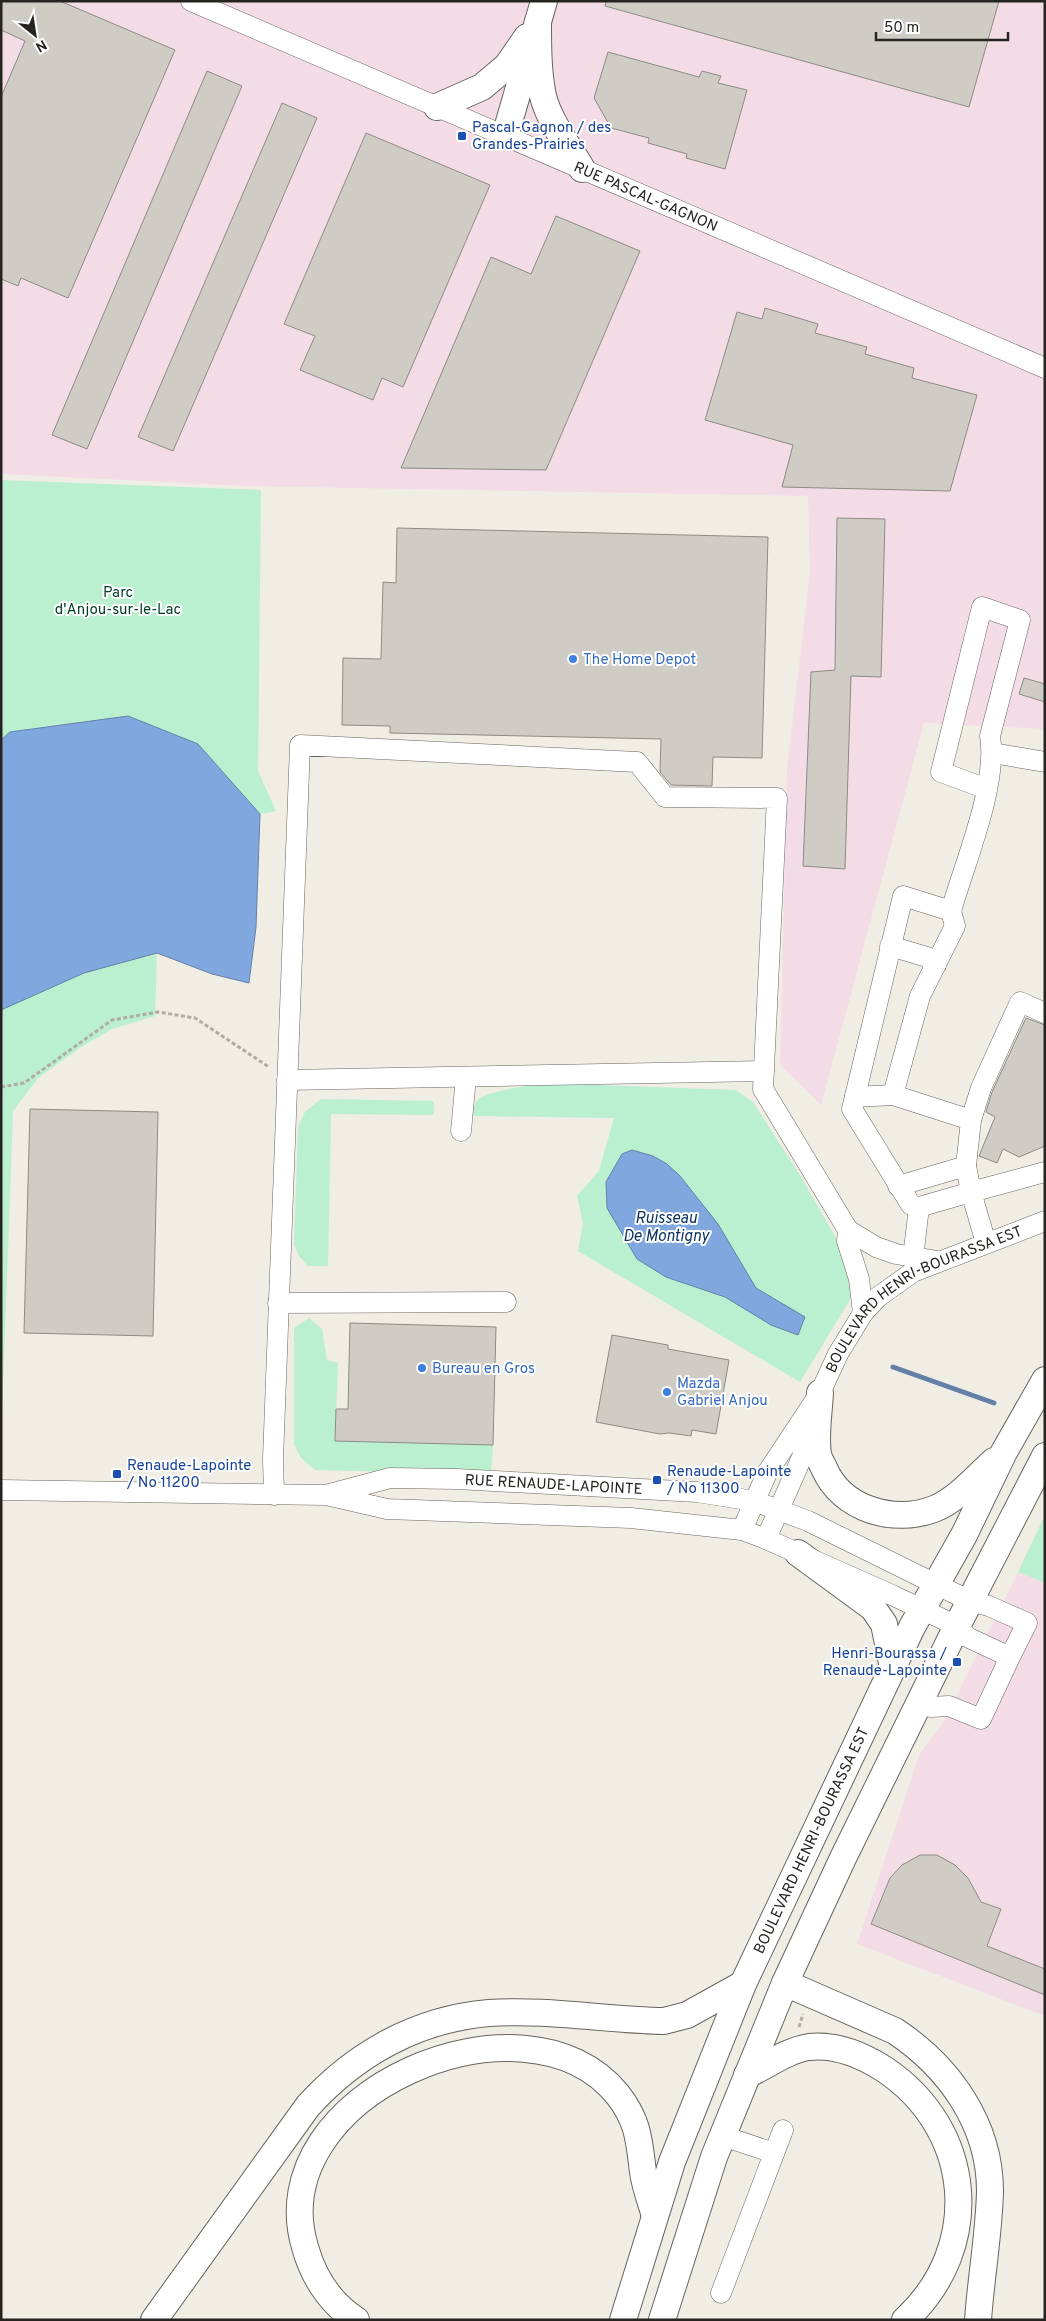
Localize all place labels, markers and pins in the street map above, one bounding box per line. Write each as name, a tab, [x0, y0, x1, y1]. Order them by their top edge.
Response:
place label: Pascal-Gagnon / des Grandes-Prairies	[472, 119, 611, 155]
marker: Pascal-Gagnon / des Grandes-Prairies	[456, 130, 468, 142]
place label: The Home Depot	[583, 651, 696, 670]
marker: The Home Depot	[567, 653, 579, 665]
place label: Bureau en Gros	[432, 1360, 535, 1379]
marker: Bureau en Gros	[416, 1362, 428, 1374]
place label: Mazda Gabriel Anjou	[677, 1375, 768, 1411]
marker: Mazda Gabriel Anjou	[661, 1386, 673, 1398]
place label: Renaude-Lapointe / No 11200	[126, 1457, 251, 1493]
place label: Renaude-Lapointe / No 11300	[666, 1463, 791, 1499]
marker: Renaude-Lapointe / No 11200	[111, 1468, 123, 1480]
marker: Renaude-Lapointe / No 11300	[651, 1474, 663, 1486]
place label: Henri-Bourassa / Renaude-Lapointe	[823, 1645, 948, 1681]
marker: Henri-Bourassa / Renaude-Lapointe	[951, 1656, 963, 1668]

